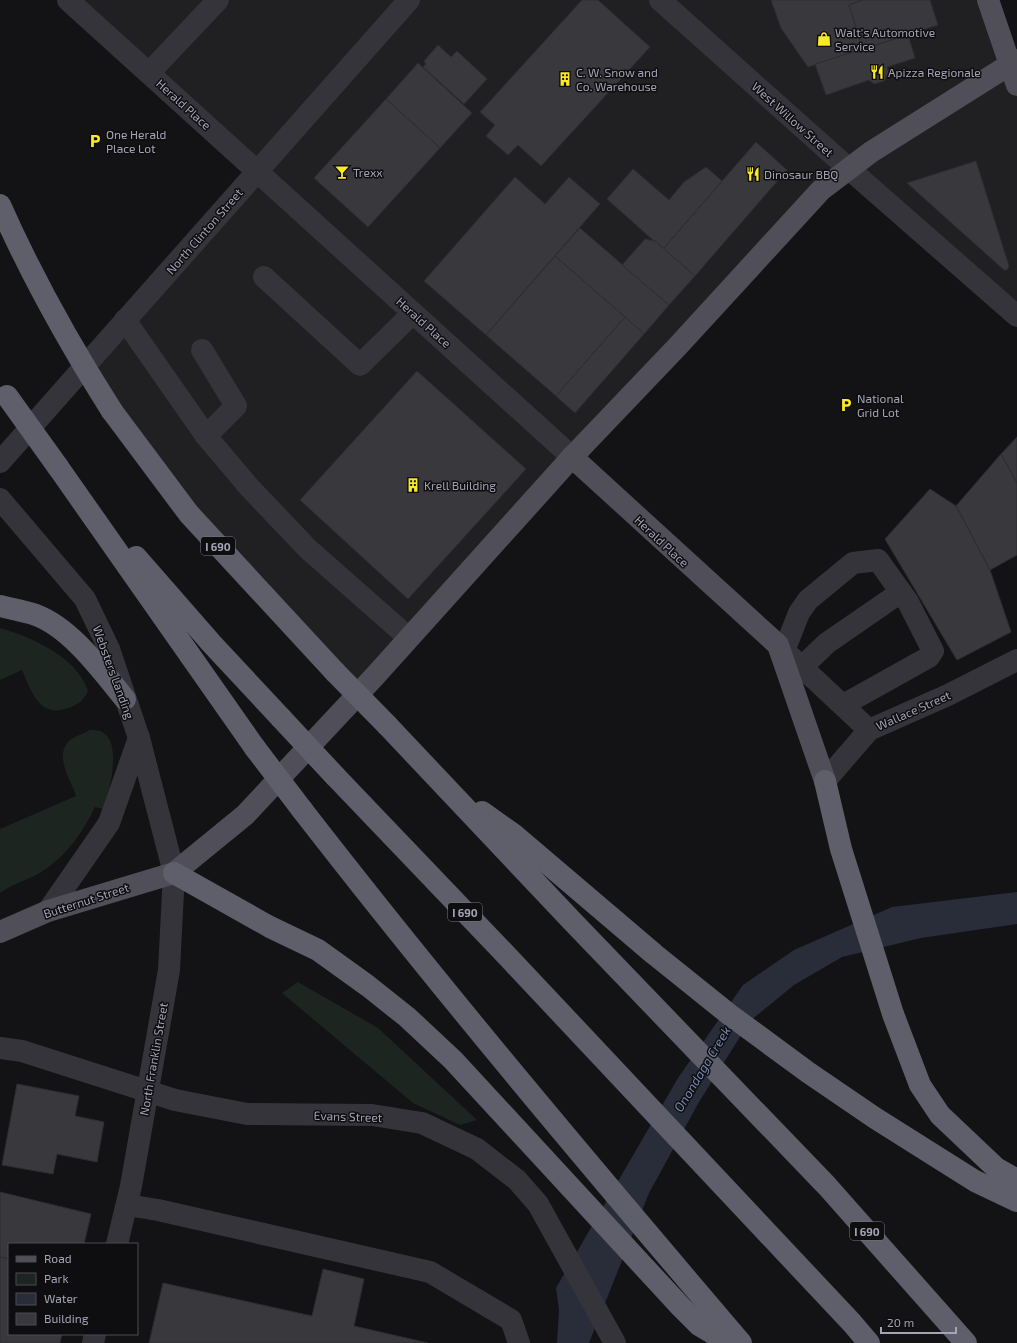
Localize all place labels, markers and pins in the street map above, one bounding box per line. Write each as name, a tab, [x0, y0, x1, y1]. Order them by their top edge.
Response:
place label: Walt's Automotive Service	[835, 25, 935, 53]
shop icon: Walt's Automotive Service	[816, 31, 832, 47]
restaurant icon: Apizza Regionale	[869, 64, 885, 80]
place label: C. W. Snow and Co. Warehouse	[576, 65, 658, 93]
place label: Apizza Regionale	[888, 65, 981, 79]
building icon: C. W. Snow and Co. Warehouse	[557, 71, 573, 87]
place label: One Herald Place Lot	[106, 127, 166, 155]
parking icon: One Herald Place Lot	[87, 133, 103, 149]
bar icon: Trexx	[334, 164, 350, 180]
place label: Trexx	[353, 165, 383, 179]
restaurant icon: Dinosaur BBQ	[745, 166, 761, 182]
place label: Dinosaur BBQ	[764, 167, 838, 182]
place label: National Grid Lot	[857, 391, 904, 419]
parking icon: National Grid Lot	[838, 397, 854, 413]
building icon: Krell Building	[405, 477, 421, 493]
place label: Krell Building	[424, 478, 496, 492]

